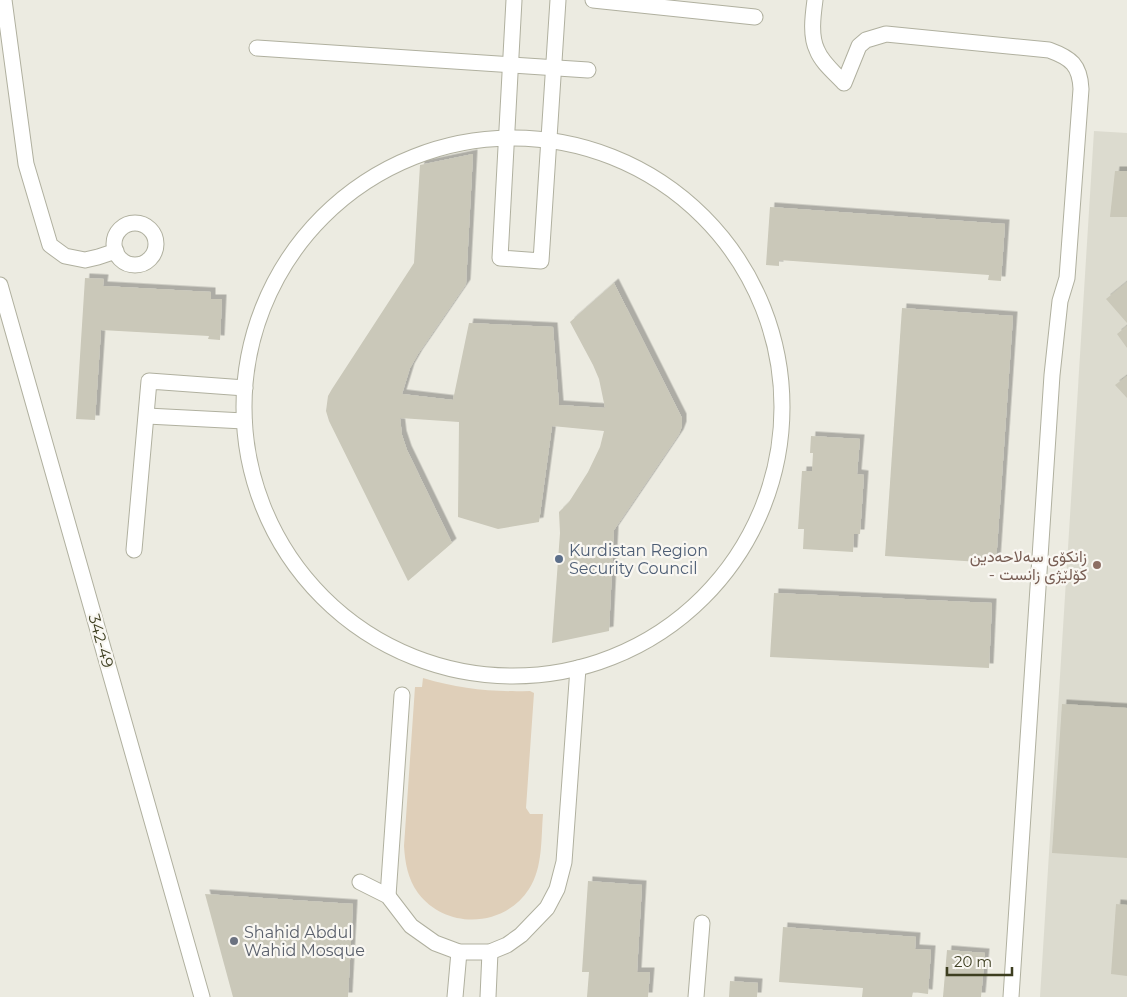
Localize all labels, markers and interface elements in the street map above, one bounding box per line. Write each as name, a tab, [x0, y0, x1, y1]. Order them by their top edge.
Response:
place label: Kurdistan Region Security Council	[569, 541, 708, 578]
place label: زانکۆی سەلاحەدین - کۆلێژی زانست	[970, 547, 1087, 585]
marker: Kurdistan Region Security Council	[553, 553, 565, 565]
marker: زانکۆی سەلاحەدین - کۆلێژی زانست	[1091, 559, 1103, 571]
street label: 342-49	[84, 612, 118, 670]
place label: Shahid Abdul Wahid Mosque	[244, 923, 365, 960]
marker: Shahid Abdul Wahid Mosque	[228, 935, 240, 947]
scale bar	[947, 944, 1012, 976]
text: 20 m	[954, 952, 992, 971]

